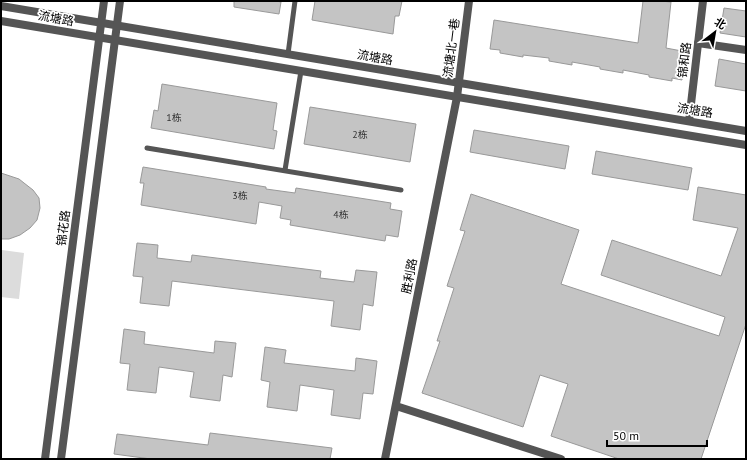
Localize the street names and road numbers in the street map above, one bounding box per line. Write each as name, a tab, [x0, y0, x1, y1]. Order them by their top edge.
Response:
street label: 流塘路	[37, 7, 75, 29]
street label: 流塘北一巷	[440, 17, 462, 79]
street label: 锦和路	[674, 41, 694, 79]
street label: 流塘路	[356, 46, 394, 68]
street label: 流塘路	[676, 100, 714, 120]
street label: 锦花路	[53, 209, 73, 247]
street label: 胜利路	[398, 257, 420, 295]

